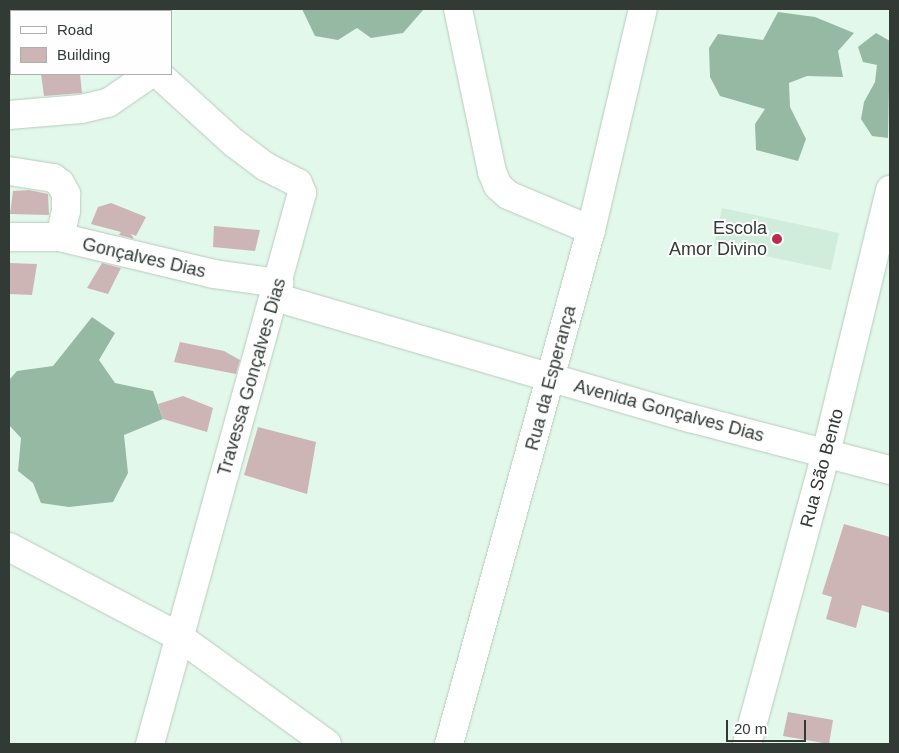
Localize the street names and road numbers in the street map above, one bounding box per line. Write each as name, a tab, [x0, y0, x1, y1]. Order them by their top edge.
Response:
street label: Gonçalves Dias	[80, 233, 208, 283]
street label: Travessa Gonçalves Dias	[213, 276, 291, 478]
street label: Rua da Esperança	[521, 303, 581, 453]
street label: Avenida Gonçalves Dias	[572, 375, 766, 447]
street label: Rua São Bento	[796, 406, 848, 530]

